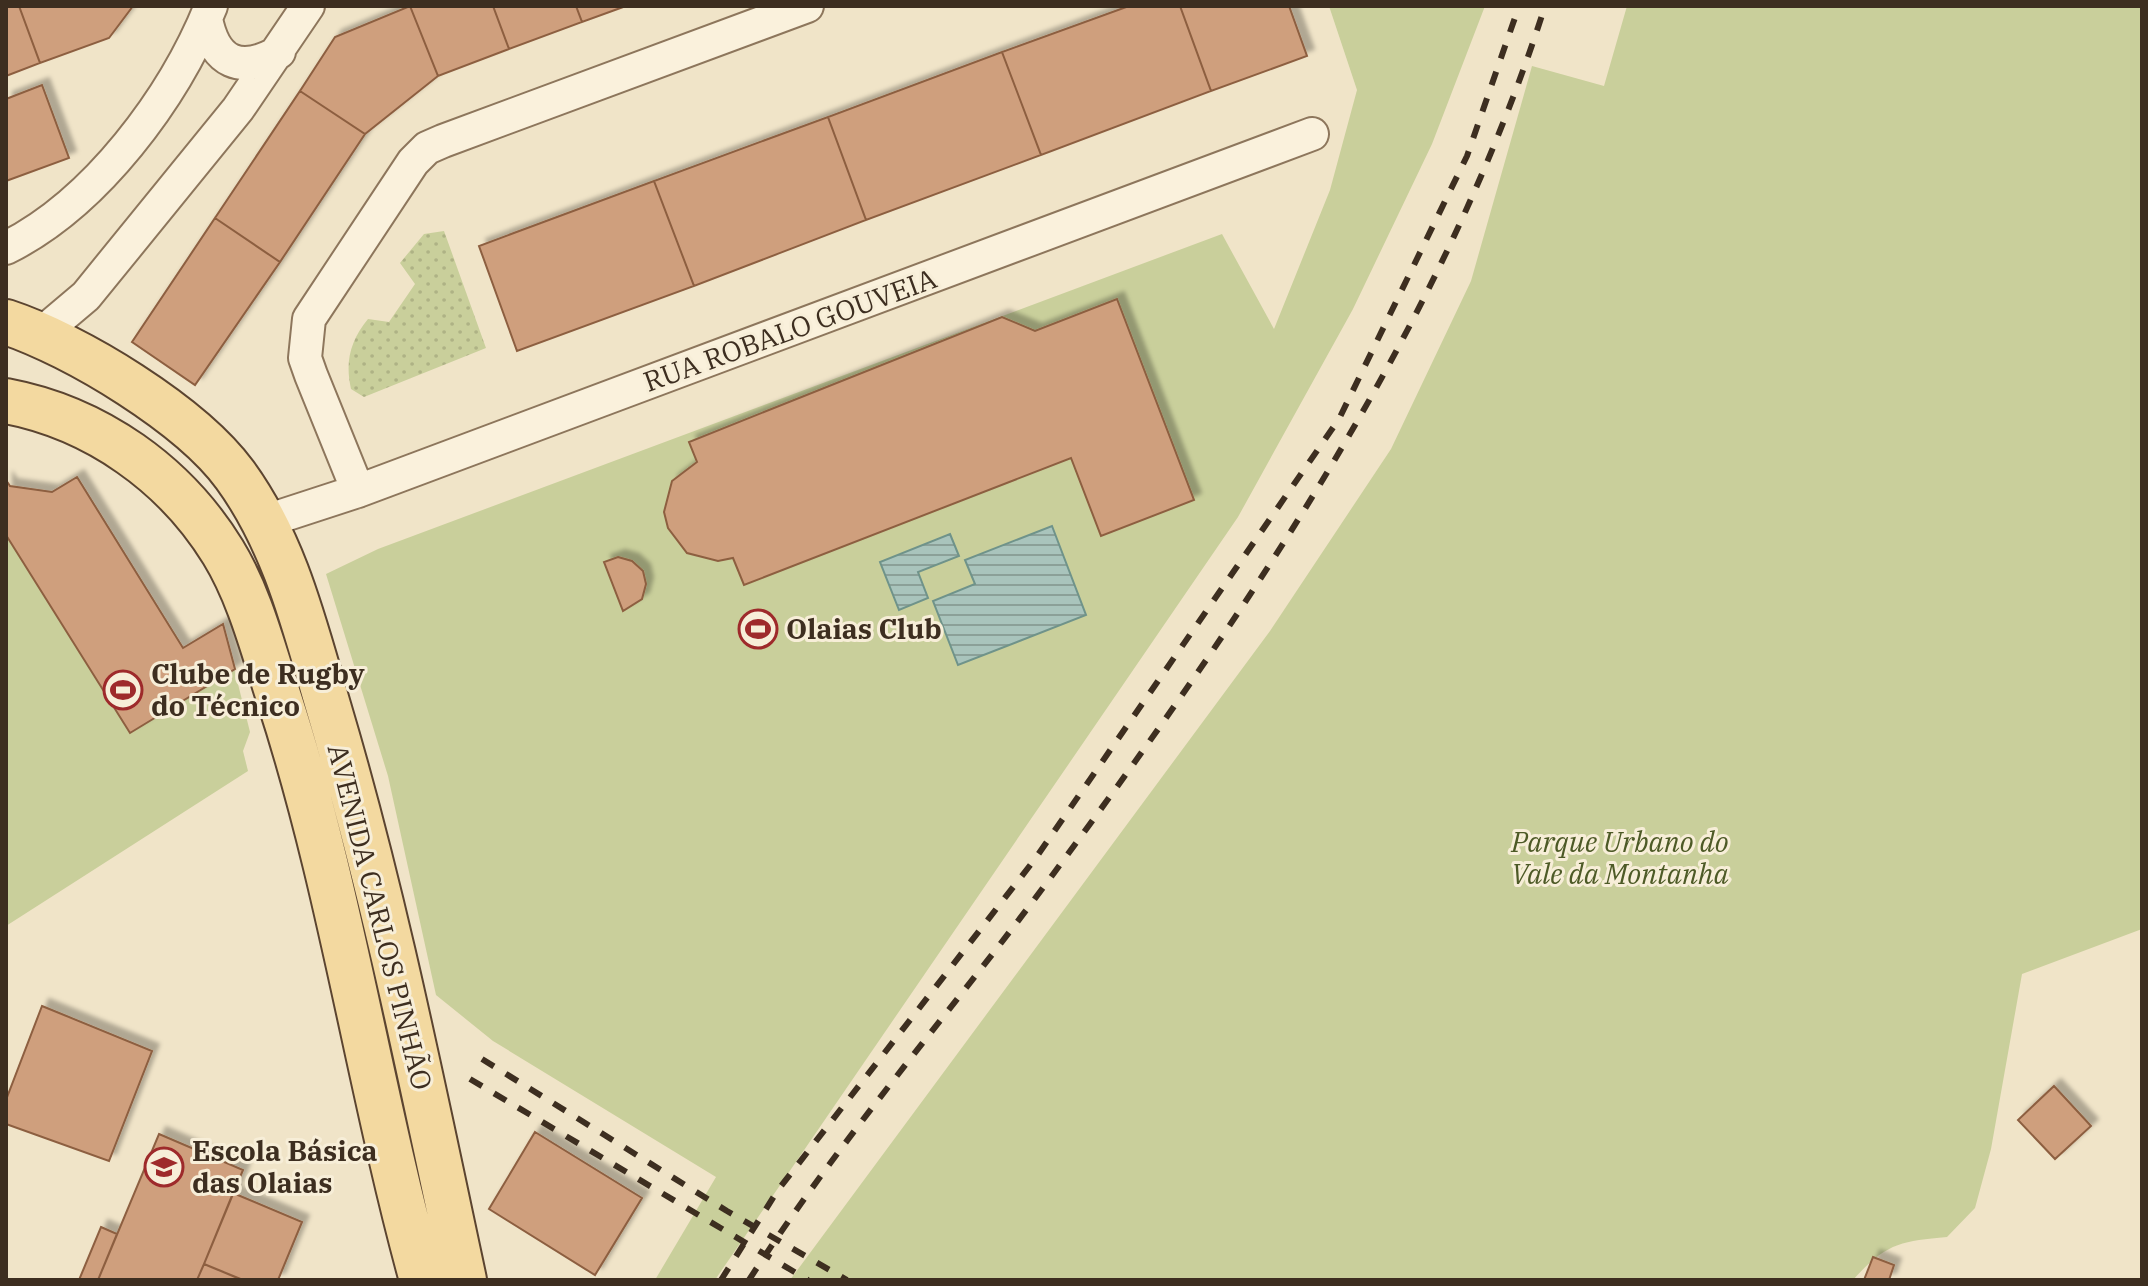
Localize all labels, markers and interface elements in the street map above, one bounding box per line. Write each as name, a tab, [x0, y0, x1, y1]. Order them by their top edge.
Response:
street label: RUA ROBALO GOUVEIA	[638, 259, 942, 400]
sports icon: Olaias Club	[737, 608, 779, 650]
place label: Olaias Club	[786, 610, 942, 647]
place label: Clube de Rugby do Técnico	[151, 655, 365, 724]
sports icon: Clube de Rugby do Técnico	[102, 669, 144, 711]
street label: AVENIDA CARLOS PINHÃO	[320, 740, 441, 1094]
park label: Parque Urbano do Vale da Montanha	[1510, 823, 1729, 892]
place label: Escola Básica das Olaias	[192, 1132, 378, 1201]
school or university icon: Escola Básica das Olaias	[143, 1146, 185, 1188]

